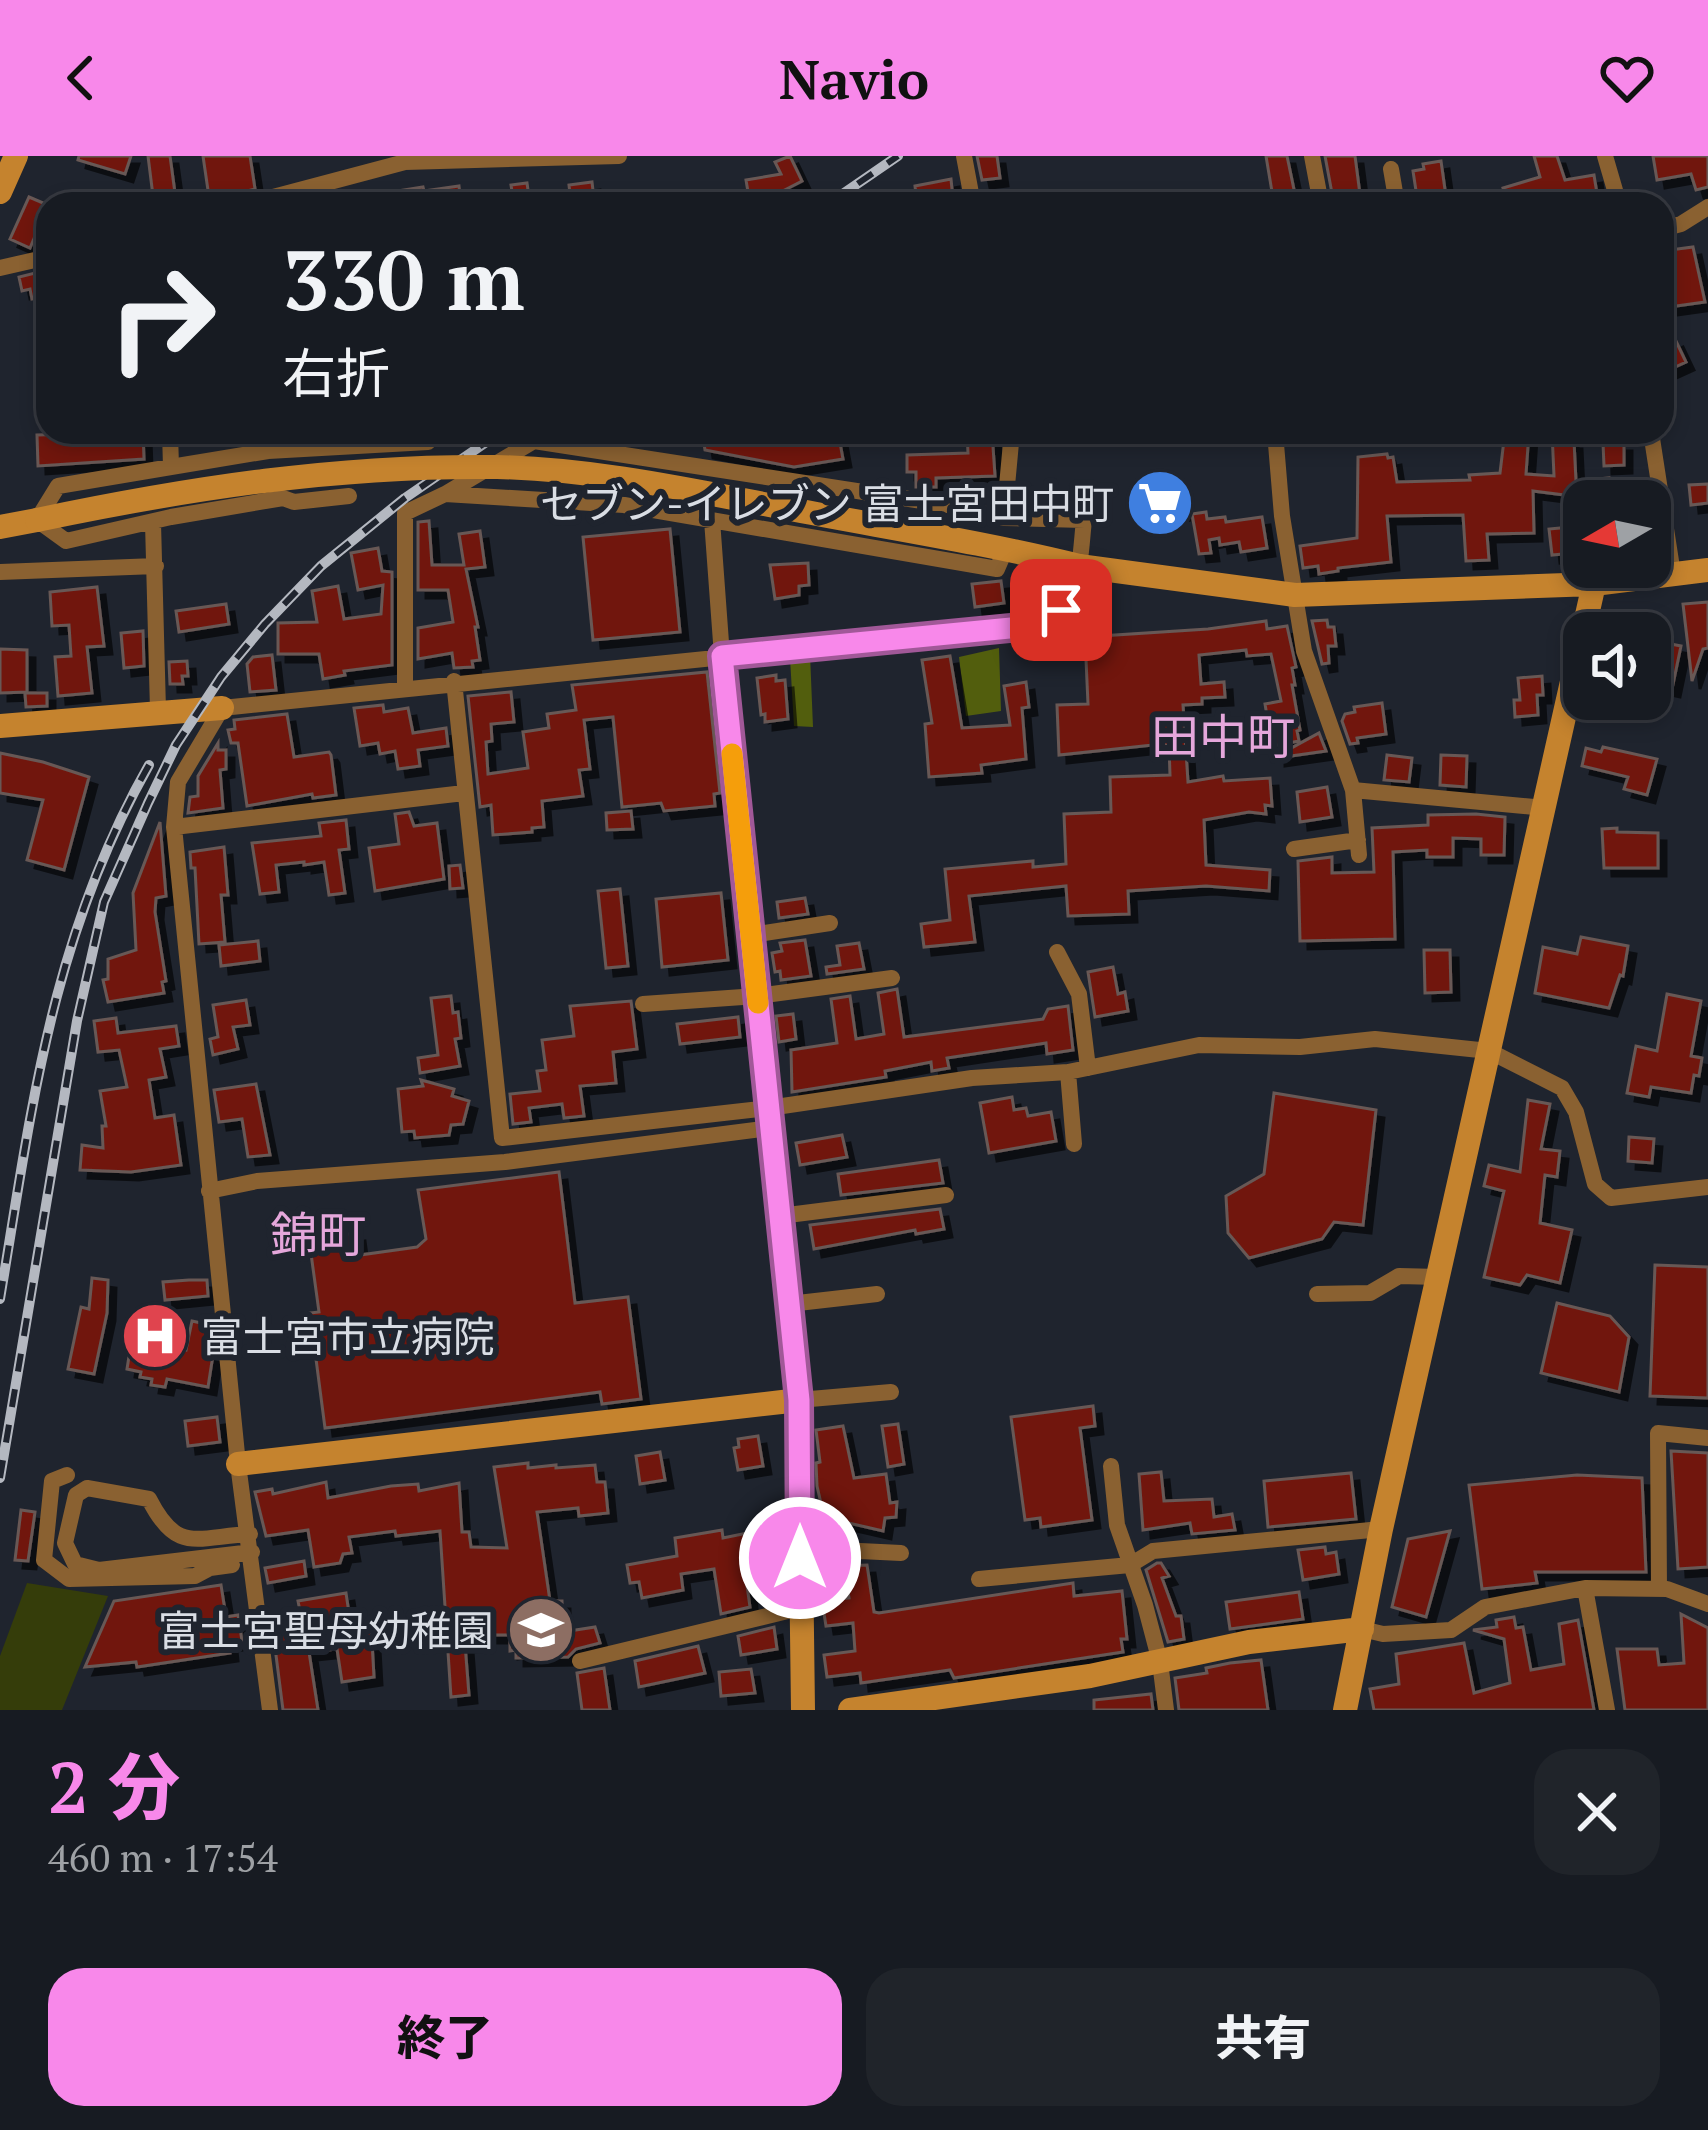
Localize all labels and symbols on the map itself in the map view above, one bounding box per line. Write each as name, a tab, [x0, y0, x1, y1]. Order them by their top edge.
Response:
supermarket icon: セブン-イレブン 富士宮田中町	[1125, 468, 1195, 538]
place label: セブン-イレブン 富士宮田中町	[540, 475, 1114, 531]
north arrow	[1563, 480, 1671, 588]
pin	[1010, 559, 1112, 661]
district label: 田中町	[1151, 704, 1295, 768]
district label: 錦町	[270, 1202, 366, 1266]
hospital icon: 富士宮市立病院	[120, 1301, 190, 1371]
place label: 富士宮市立病院	[201, 1308, 495, 1364]
position arrow	[737, 1495, 863, 1621]
school or university icon: 富士宮聖母幼稚園	[506, 1595, 576, 1665]
place label: 富士宮聖母幼稚園	[158, 1602, 494, 1658]

